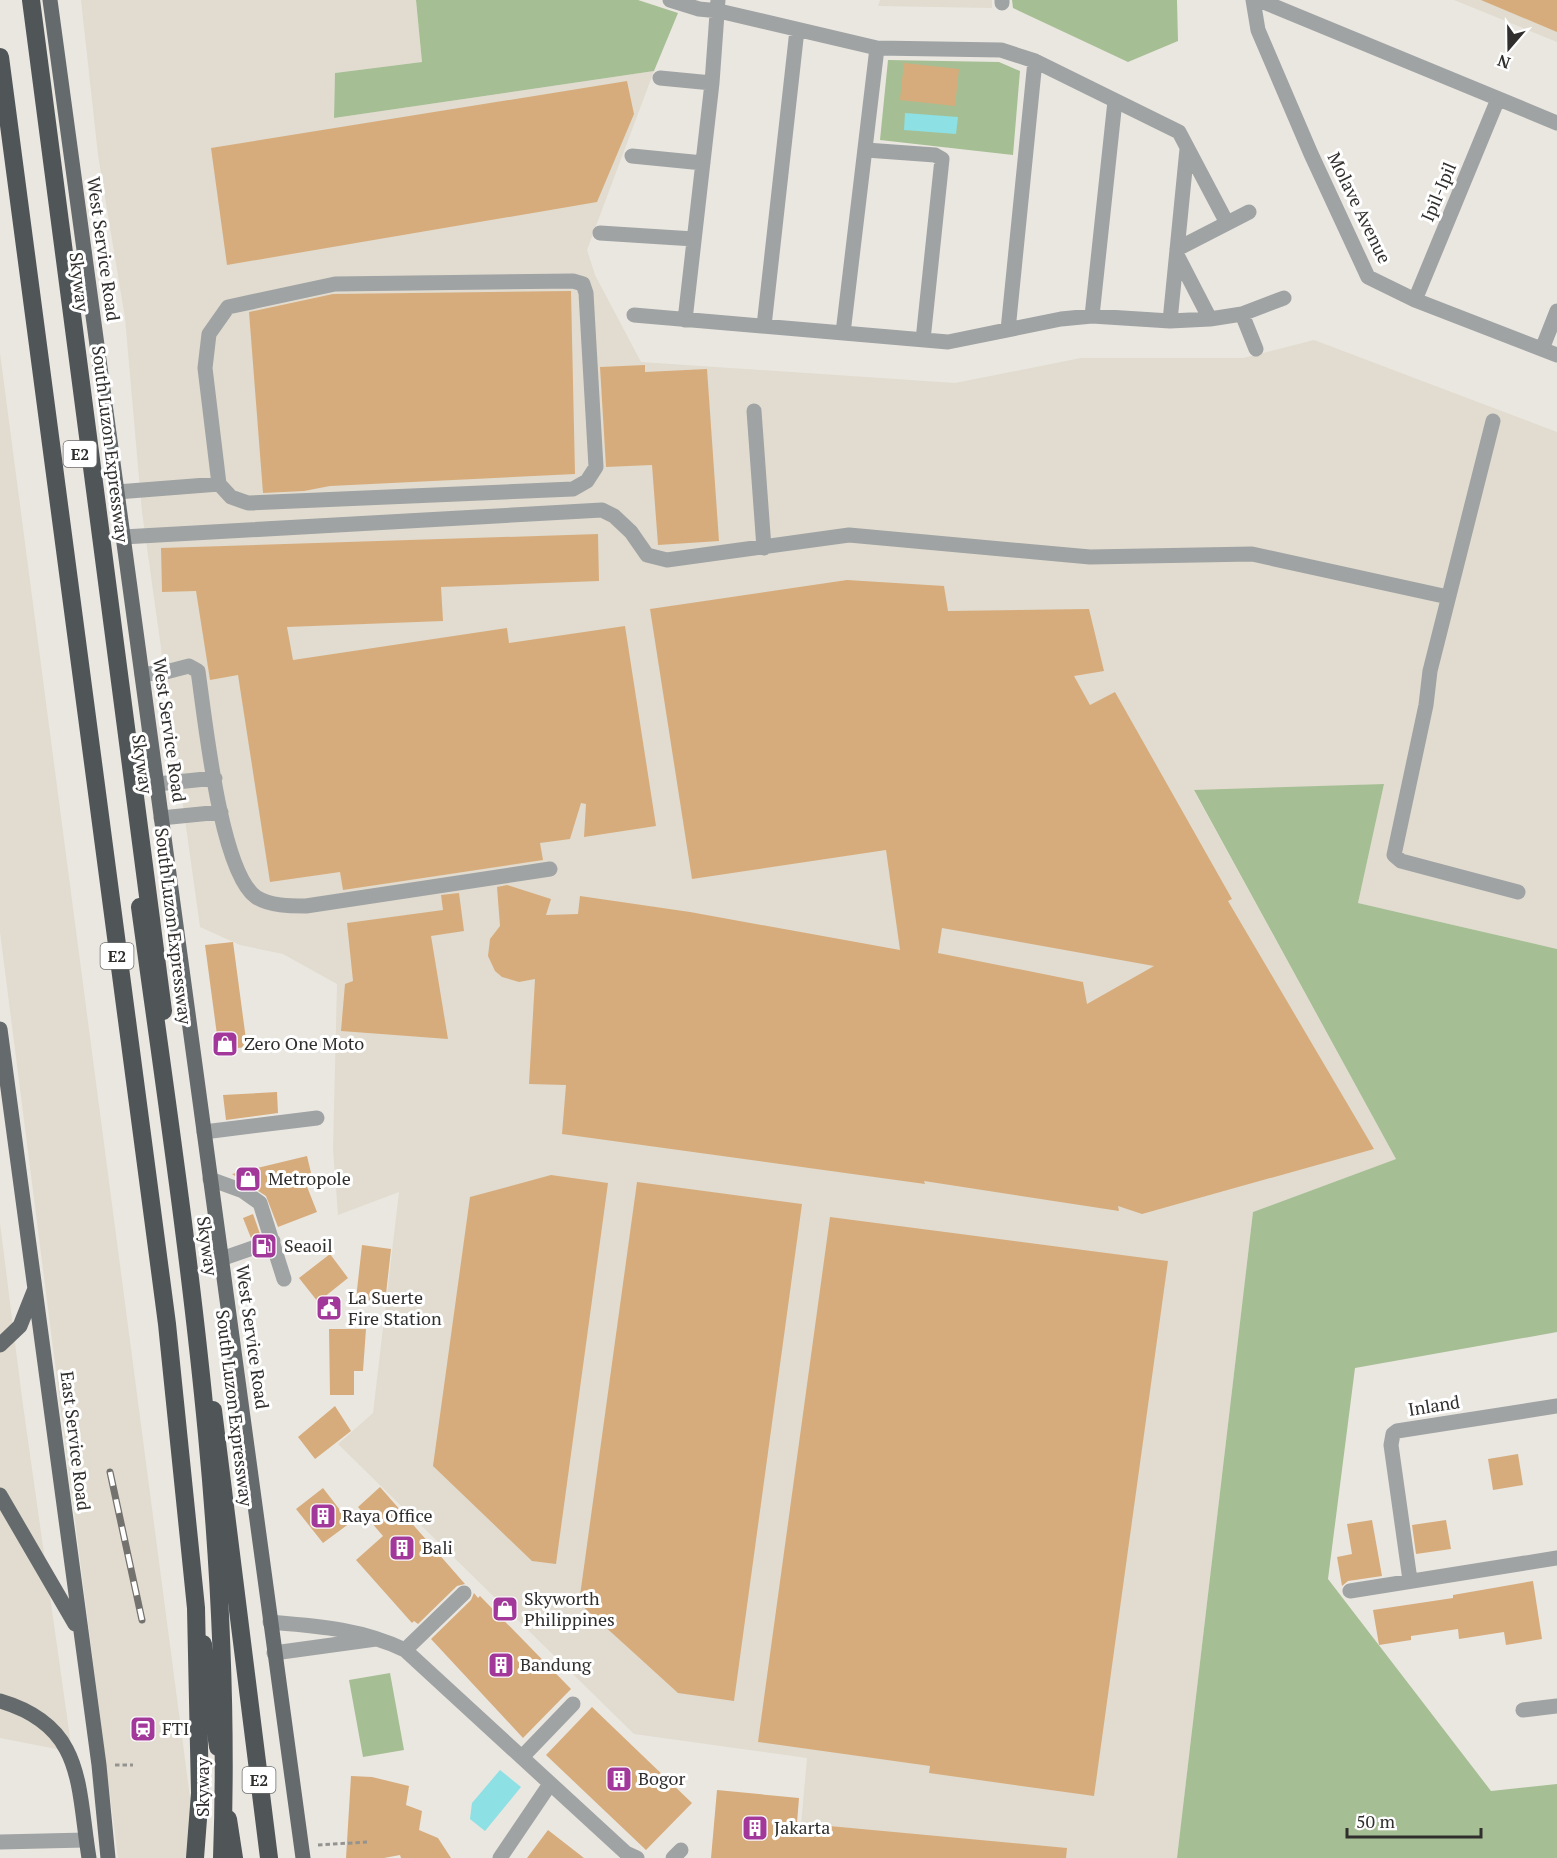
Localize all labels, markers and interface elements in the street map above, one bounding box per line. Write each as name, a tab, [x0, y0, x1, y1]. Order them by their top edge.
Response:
north arrow	[1479, 18, 1539, 78]
text: N	[1494, 50, 1513, 75]
street label: Molave Avenue	[1323, 148, 1397, 267]
street label: Ipil-Ipil	[1415, 158, 1461, 225]
street label: West Service Road	[82, 175, 126, 323]
street label: Skyway	[64, 251, 96, 314]
street label: South Luzon Expressway	[87, 344, 135, 545]
road number: E2	[64, 441, 97, 467]
street label: West Service Road	[148, 656, 192, 804]
street label: Skyway	[127, 733, 159, 796]
street label: South Luzon Expressway	[150, 826, 198, 1027]
road number: E2	[100, 943, 134, 969]
shop icon: Zero One Moto	[210, 1029, 240, 1059]
place label: Zero One Moto	[244, 1031, 364, 1055]
shop icon: Metropole	[233, 1164, 263, 1194]
place label: Metropole	[268, 1166, 351, 1190]
street label: Skyway	[192, 1215, 224, 1278]
fuel station icon: Seaoil	[249, 1231, 279, 1261]
place label: Seaoil	[284, 1233, 333, 1257]
street label: West Service Road	[231, 1263, 275, 1411]
place label: La Suerte Fire Station	[348, 1285, 442, 1330]
public building icon: La Suerte Fire Station	[314, 1293, 344, 1323]
street label: South Luzon Expressway	[211, 1308, 259, 1509]
street label: East Service Road	[56, 1370, 96, 1512]
street label: Inland	[1406, 1389, 1462, 1421]
building icon: Raya Office	[308, 1501, 338, 1531]
place label: Raya Office	[342, 1503, 433, 1527]
building icon: Bali	[387, 1533, 417, 1563]
place label: Bali	[422, 1535, 453, 1559]
place label: Skyworth Philippines	[524, 1586, 615, 1631]
shop icon: Skyworth Philippines	[490, 1594, 520, 1624]
building icon: Bandung	[486, 1650, 516, 1680]
place label: Bandung	[520, 1652, 592, 1676]
station icon: FTI	[128, 1714, 158, 1744]
place label: FTI	[162, 1716, 189, 1740]
street label: Skyway	[190, 1756, 214, 1817]
building icon: Bogor	[604, 1764, 634, 1794]
place label: Bogor	[638, 1766, 685, 1790]
road number: E2	[242, 1767, 276, 1793]
scale bar	[1347, 1801, 1480, 1839]
text: 50 m	[1356, 1809, 1396, 1833]
building icon: Jakarta	[740, 1813, 770, 1843]
place label: Jakarta	[774, 1815, 830, 1839]

